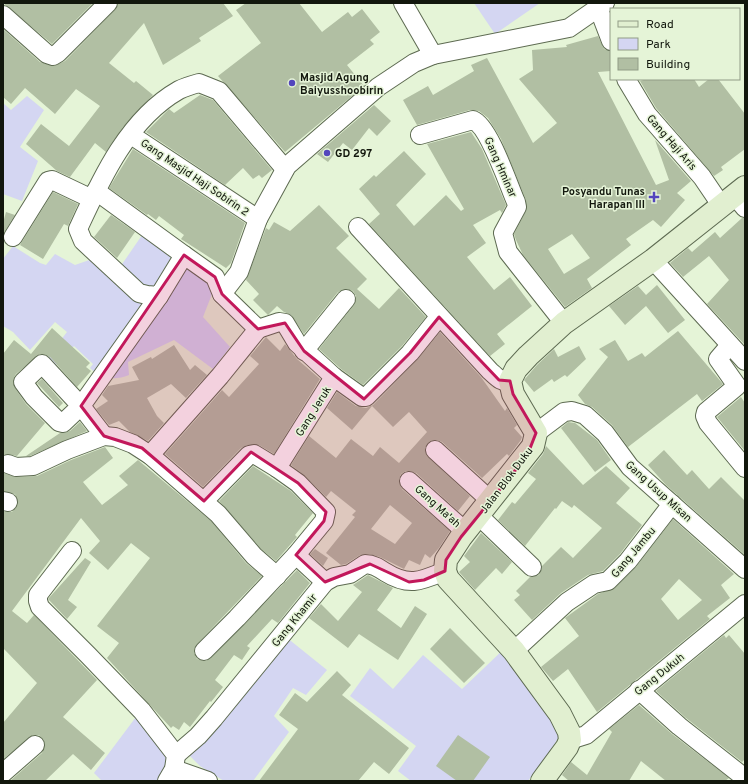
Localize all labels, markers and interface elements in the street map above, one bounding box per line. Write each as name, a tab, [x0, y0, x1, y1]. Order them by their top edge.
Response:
legend	[610, 8, 740, 80]
text: Road	[646, 17, 674, 33]
text: Park	[646, 37, 671, 53]
text: Building	[646, 57, 690, 73]
place label: Masjid Agung Baiyusshoobirin	[300, 71, 383, 98]
marker: Masjid Agung Baiyusshoobirin	[287, 78, 297, 88]
street label: Gang Haji Aris	[643, 112, 699, 173]
street label: Gang Hminar	[480, 135, 520, 201]
street label: Gang Masjid Haji Sobirin 2	[137, 136, 251, 219]
place label: GD 297	[335, 147, 372, 161]
marker: GD 297	[322, 148, 332, 158]
place label: Posyandu Tunas Harapan III	[562, 185, 645, 212]
marker: Posyandu Tunas Harapan III	[648, 191, 660, 203]
street label: Gang Jeruk	[293, 384, 335, 439]
street label: Jalan Blok Duku	[477, 445, 536, 517]
street label: Gang Usup Misan	[622, 458, 695, 525]
street label: Gang Ma'ah	[411, 482, 463, 531]
street label: Gang Jambu	[608, 524, 659, 581]
street label: Gang Khamir	[269, 591, 321, 650]
street label: Gang Dukuh	[632, 650, 688, 699]

